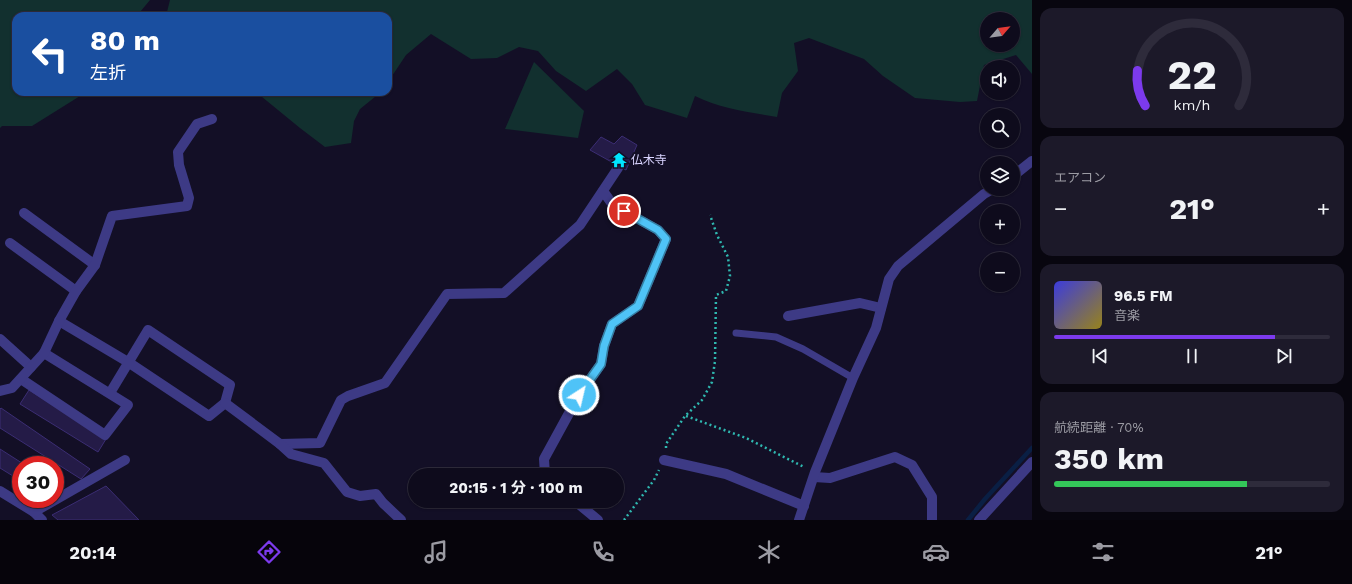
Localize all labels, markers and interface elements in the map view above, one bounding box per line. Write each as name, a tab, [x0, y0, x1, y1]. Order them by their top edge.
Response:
north arrow	[980, 12, 1020, 52]
map controls	[980, 12, 1020, 292]
text: 80 m	[90, 24, 160, 57]
icon: left	[24, 28, 76, 80]
text: 22	[1167, 50, 1217, 99]
button: sound	[980, 60, 1020, 100]
text: 左折	[90, 62, 126, 83]
text: km/h	[1174, 97, 1210, 113]
button: search	[980, 108, 1020, 148]
temple icon: 仏木寺	[610, 151, 628, 169]
place label: 仏木寺	[631, 153, 667, 167]
button: layers	[980, 156, 1020, 196]
text: エアコン	[1054, 170, 1106, 185]
text: 21°	[1169, 191, 1215, 226]
pin	[607, 194, 641, 228]
text: −	[1054, 196, 1067, 221]
text: +	[1317, 196, 1330, 221]
icon: arrive	[613, 200, 635, 222]
button: +	[980, 204, 1020, 244]
button: −	[980, 252, 1020, 292]
text: 96.5 FM	[1114, 287, 1173, 305]
text: 音楽	[1114, 308, 1140, 323]
icon: previous	[1089, 345, 1111, 367]
icon: pause	[1181, 345, 1203, 367]
icon: next	[1273, 345, 1295, 367]
position arrow	[558, 374, 600, 416]
text: 航続距離 · 70%	[1054, 420, 1144, 435]
text: 350 km	[1054, 441, 1164, 476]
speed limit sign: 30	[12, 456, 64, 508]
text: 20:15 · 1 分 · 100 m	[449, 479, 583, 497]
icon: directions	[255, 538, 283, 566]
icon: music	[422, 538, 450, 566]
icon: phone	[589, 538, 617, 566]
icon: climate	[755, 538, 783, 566]
icon: car	[922, 538, 950, 566]
icon: filters	[1089, 538, 1117, 566]
text: 20:14	[69, 542, 116, 563]
text: 21°	[1255, 542, 1283, 563]

